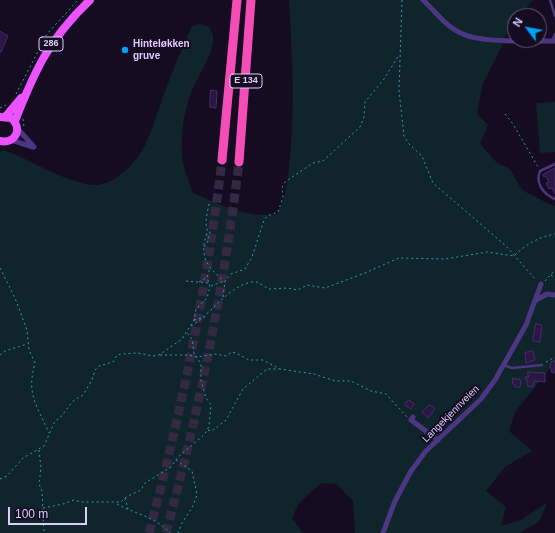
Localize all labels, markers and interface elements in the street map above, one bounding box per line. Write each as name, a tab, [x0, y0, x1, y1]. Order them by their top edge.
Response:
north arrow	[507, 8, 547, 48]
text: N	[510, 16, 525, 29]
road number: 286	[39, 37, 63, 51]
place label: Hinteløkken gruve	[133, 38, 190, 62]
marker: Hinteløkken gruve	[120, 45, 130, 55]
road number: E 134	[230, 74, 262, 88]
street label: Langekjennveien	[420, 383, 482, 445]
scale bar	[10, 499, 89, 525]
text: 100 m	[15, 507, 48, 521]

